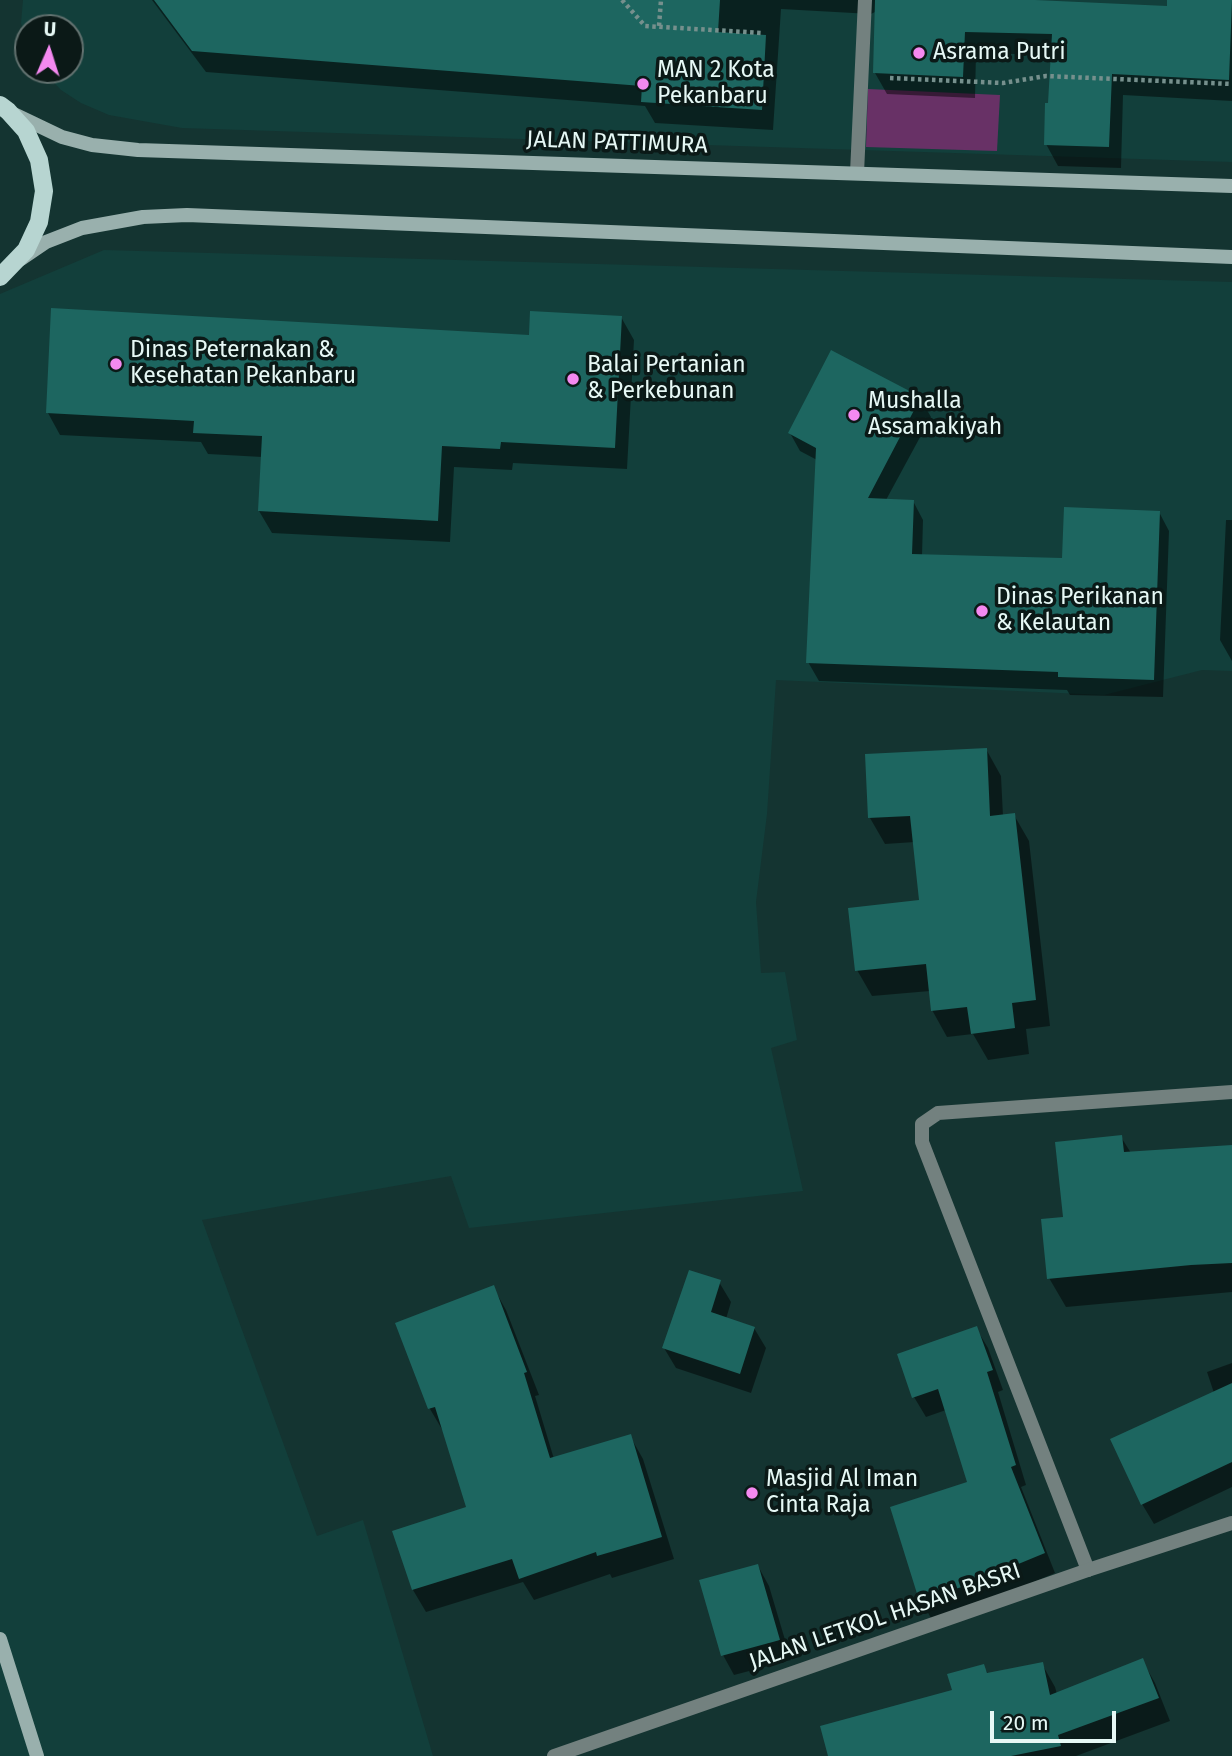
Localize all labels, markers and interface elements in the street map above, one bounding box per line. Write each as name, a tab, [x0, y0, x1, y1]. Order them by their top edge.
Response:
north arrow	[14, 14, 84, 84]
text: U	[43, 18, 57, 41]
place label: Asrama Putri	[933, 39, 1066, 67]
marker: Asrama Putri	[911, 45, 927, 61]
place label: MAN 2 Kota Pekanbaru	[657, 57, 775, 111]
marker: MAN 2 Kota Pekanbaru	[635, 76, 651, 92]
street label: JALAN PATTIMURA	[526, 126, 708, 160]
place label: Dinas Peternakan & Kesehatan Pekanbaru	[130, 337, 356, 391]
place label: Balai Pertanian & Perkebunan	[587, 352, 746, 406]
marker: Dinas Peternakan & Kesehatan Pekanbaru	[108, 356, 124, 372]
marker: Balai Pertanian & Perkebunan	[565, 371, 581, 387]
place label: Mushalla Assamakiyah	[868, 388, 1002, 442]
marker: Mushalla Assamakiyah	[846, 407, 862, 423]
place label: Dinas Perikanan & Kelautan	[996, 584, 1164, 638]
marker: Dinas Perikanan & Kelautan	[974, 603, 990, 619]
place label: Masjid Al Iman Cinta Raja	[766, 1466, 918, 1520]
marker: Masjid Al Iman Cinta Raja	[744, 1485, 760, 1501]
street label: JALAN LETKOL HASAN BASRI	[746, 1557, 1024, 1677]
scale bar	[994, 1696, 1120, 1740]
text: 20 m	[1003, 1710, 1049, 1736]

